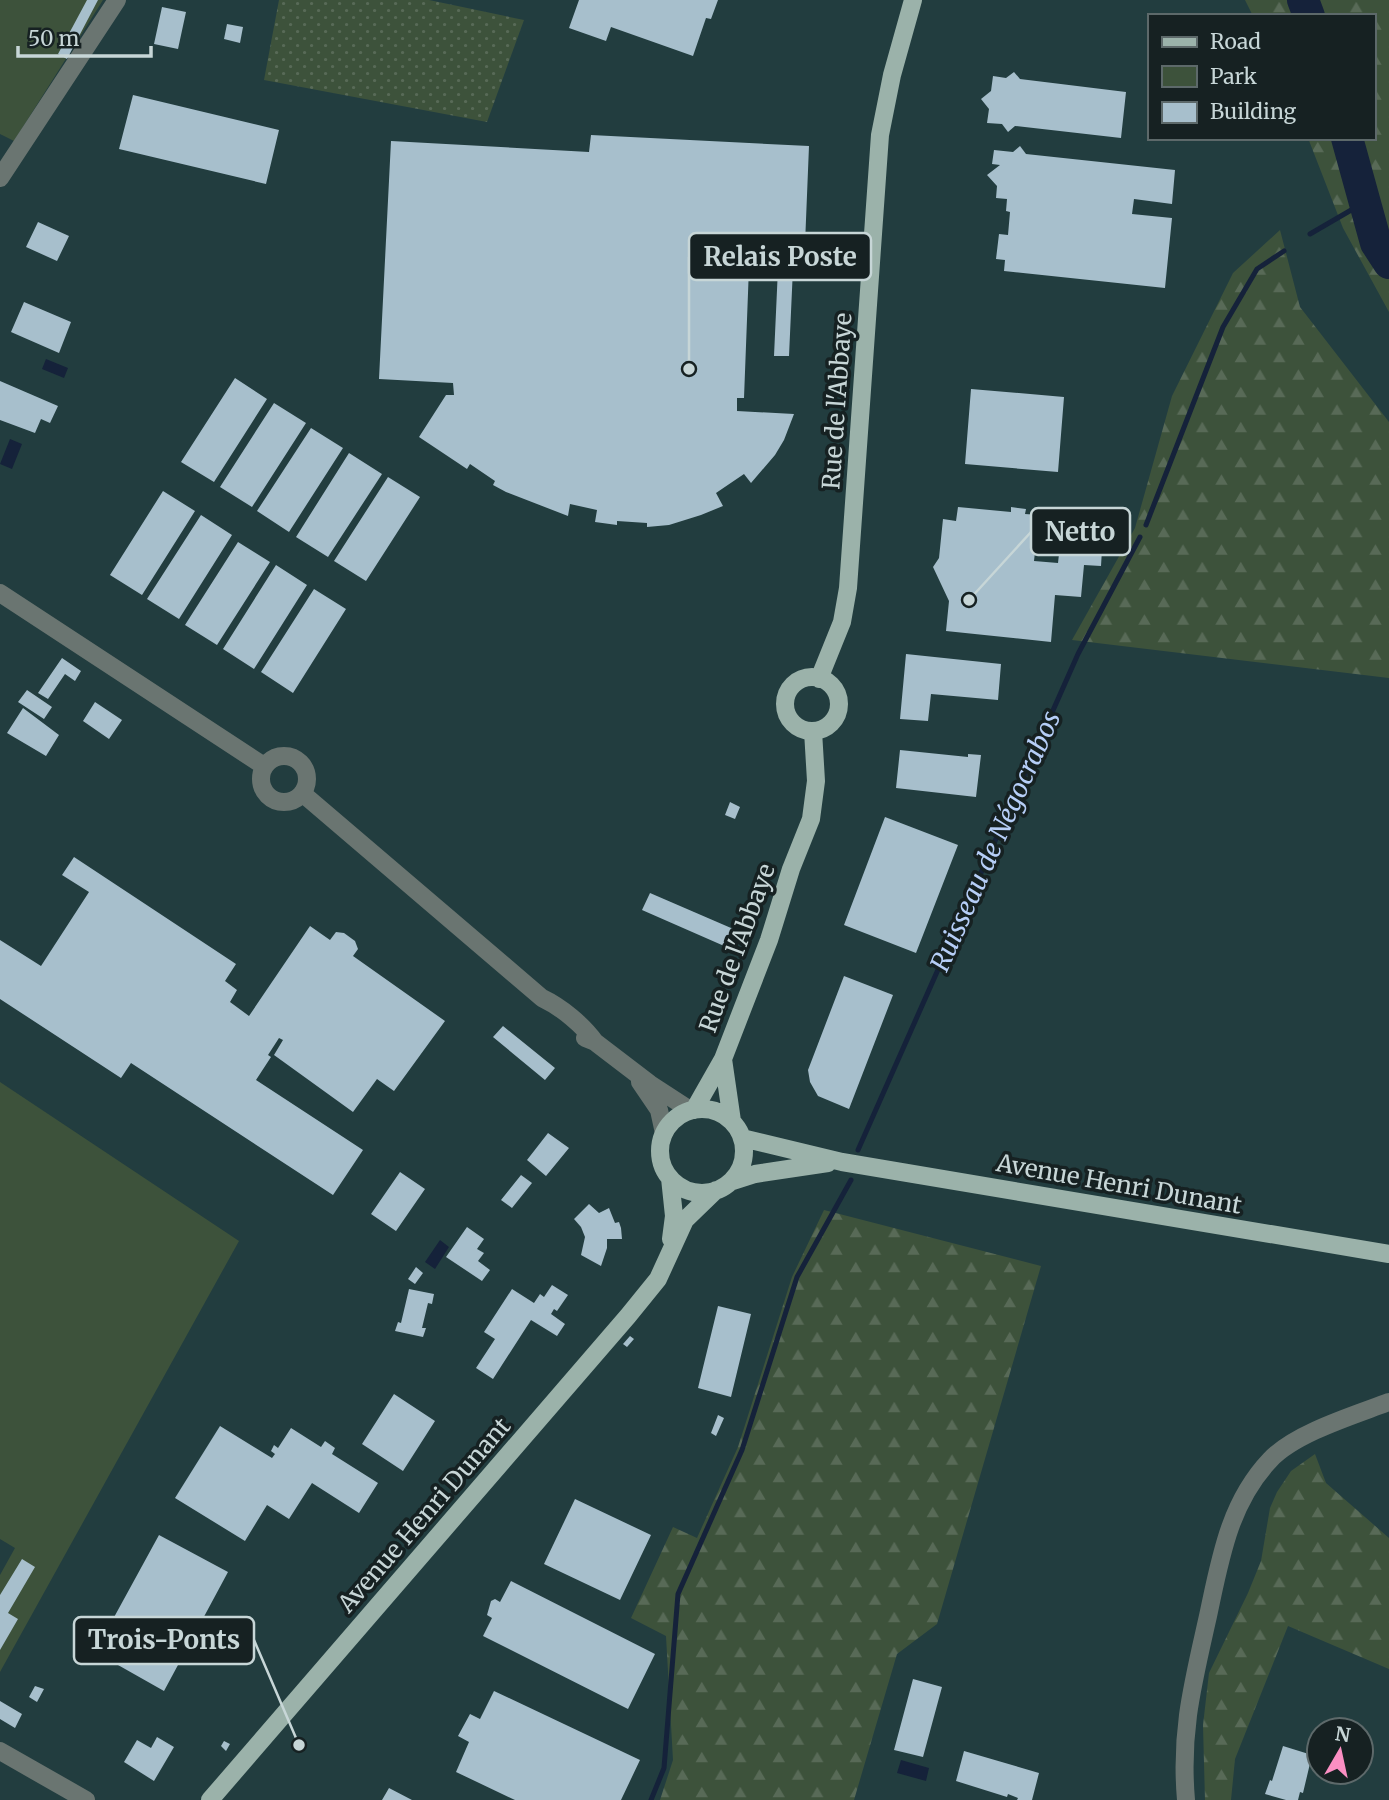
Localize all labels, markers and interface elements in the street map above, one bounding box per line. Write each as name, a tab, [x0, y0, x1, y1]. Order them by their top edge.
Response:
scale bar	[18, 14, 150, 58]
legend	[1148, 14, 1375, 140]
text: 50 m	[28, 25, 79, 52]
text: Road	[1210, 28, 1261, 55]
text: Park	[1210, 63, 1257, 90]
text: Building	[1210, 98, 1297, 125]
callout: Relais Poste	[689, 233, 871, 280]
text: Relais Poste	[703, 240, 857, 273]
street label: Rue de l'Abbaye	[815, 311, 859, 491]
callout: Netto	[1031, 508, 1130, 555]
text: Netto	[1045, 515, 1115, 548]
water label: Ruisseau de Négocrabos	[923, 706, 1067, 976]
street label: Rue de l'Abbaye	[692, 859, 782, 1037]
street label: Avenue Henri Dunant	[993, 1147, 1245, 1221]
street label: Avenue Henri Dunant	[330, 1411, 518, 1620]
callout: Trois-Ponts	[74, 1617, 254, 1664]
text: Trois-Ponts	[88, 1623, 240, 1656]
north arrow	[1305, 1716, 1375, 1786]
text: N	[1333, 1721, 1352, 1747]

